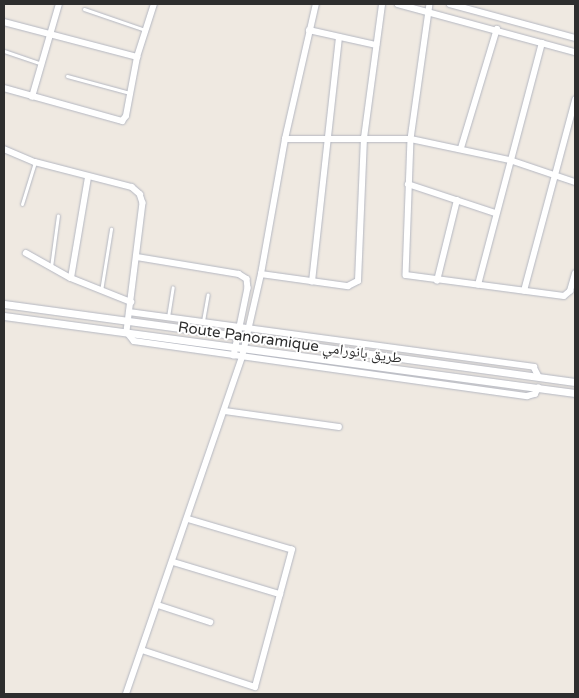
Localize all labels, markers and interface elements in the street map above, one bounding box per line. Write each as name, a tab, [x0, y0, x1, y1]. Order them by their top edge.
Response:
street label: Route Panoramique طريق بانورامي	[177, 318, 403, 368]

